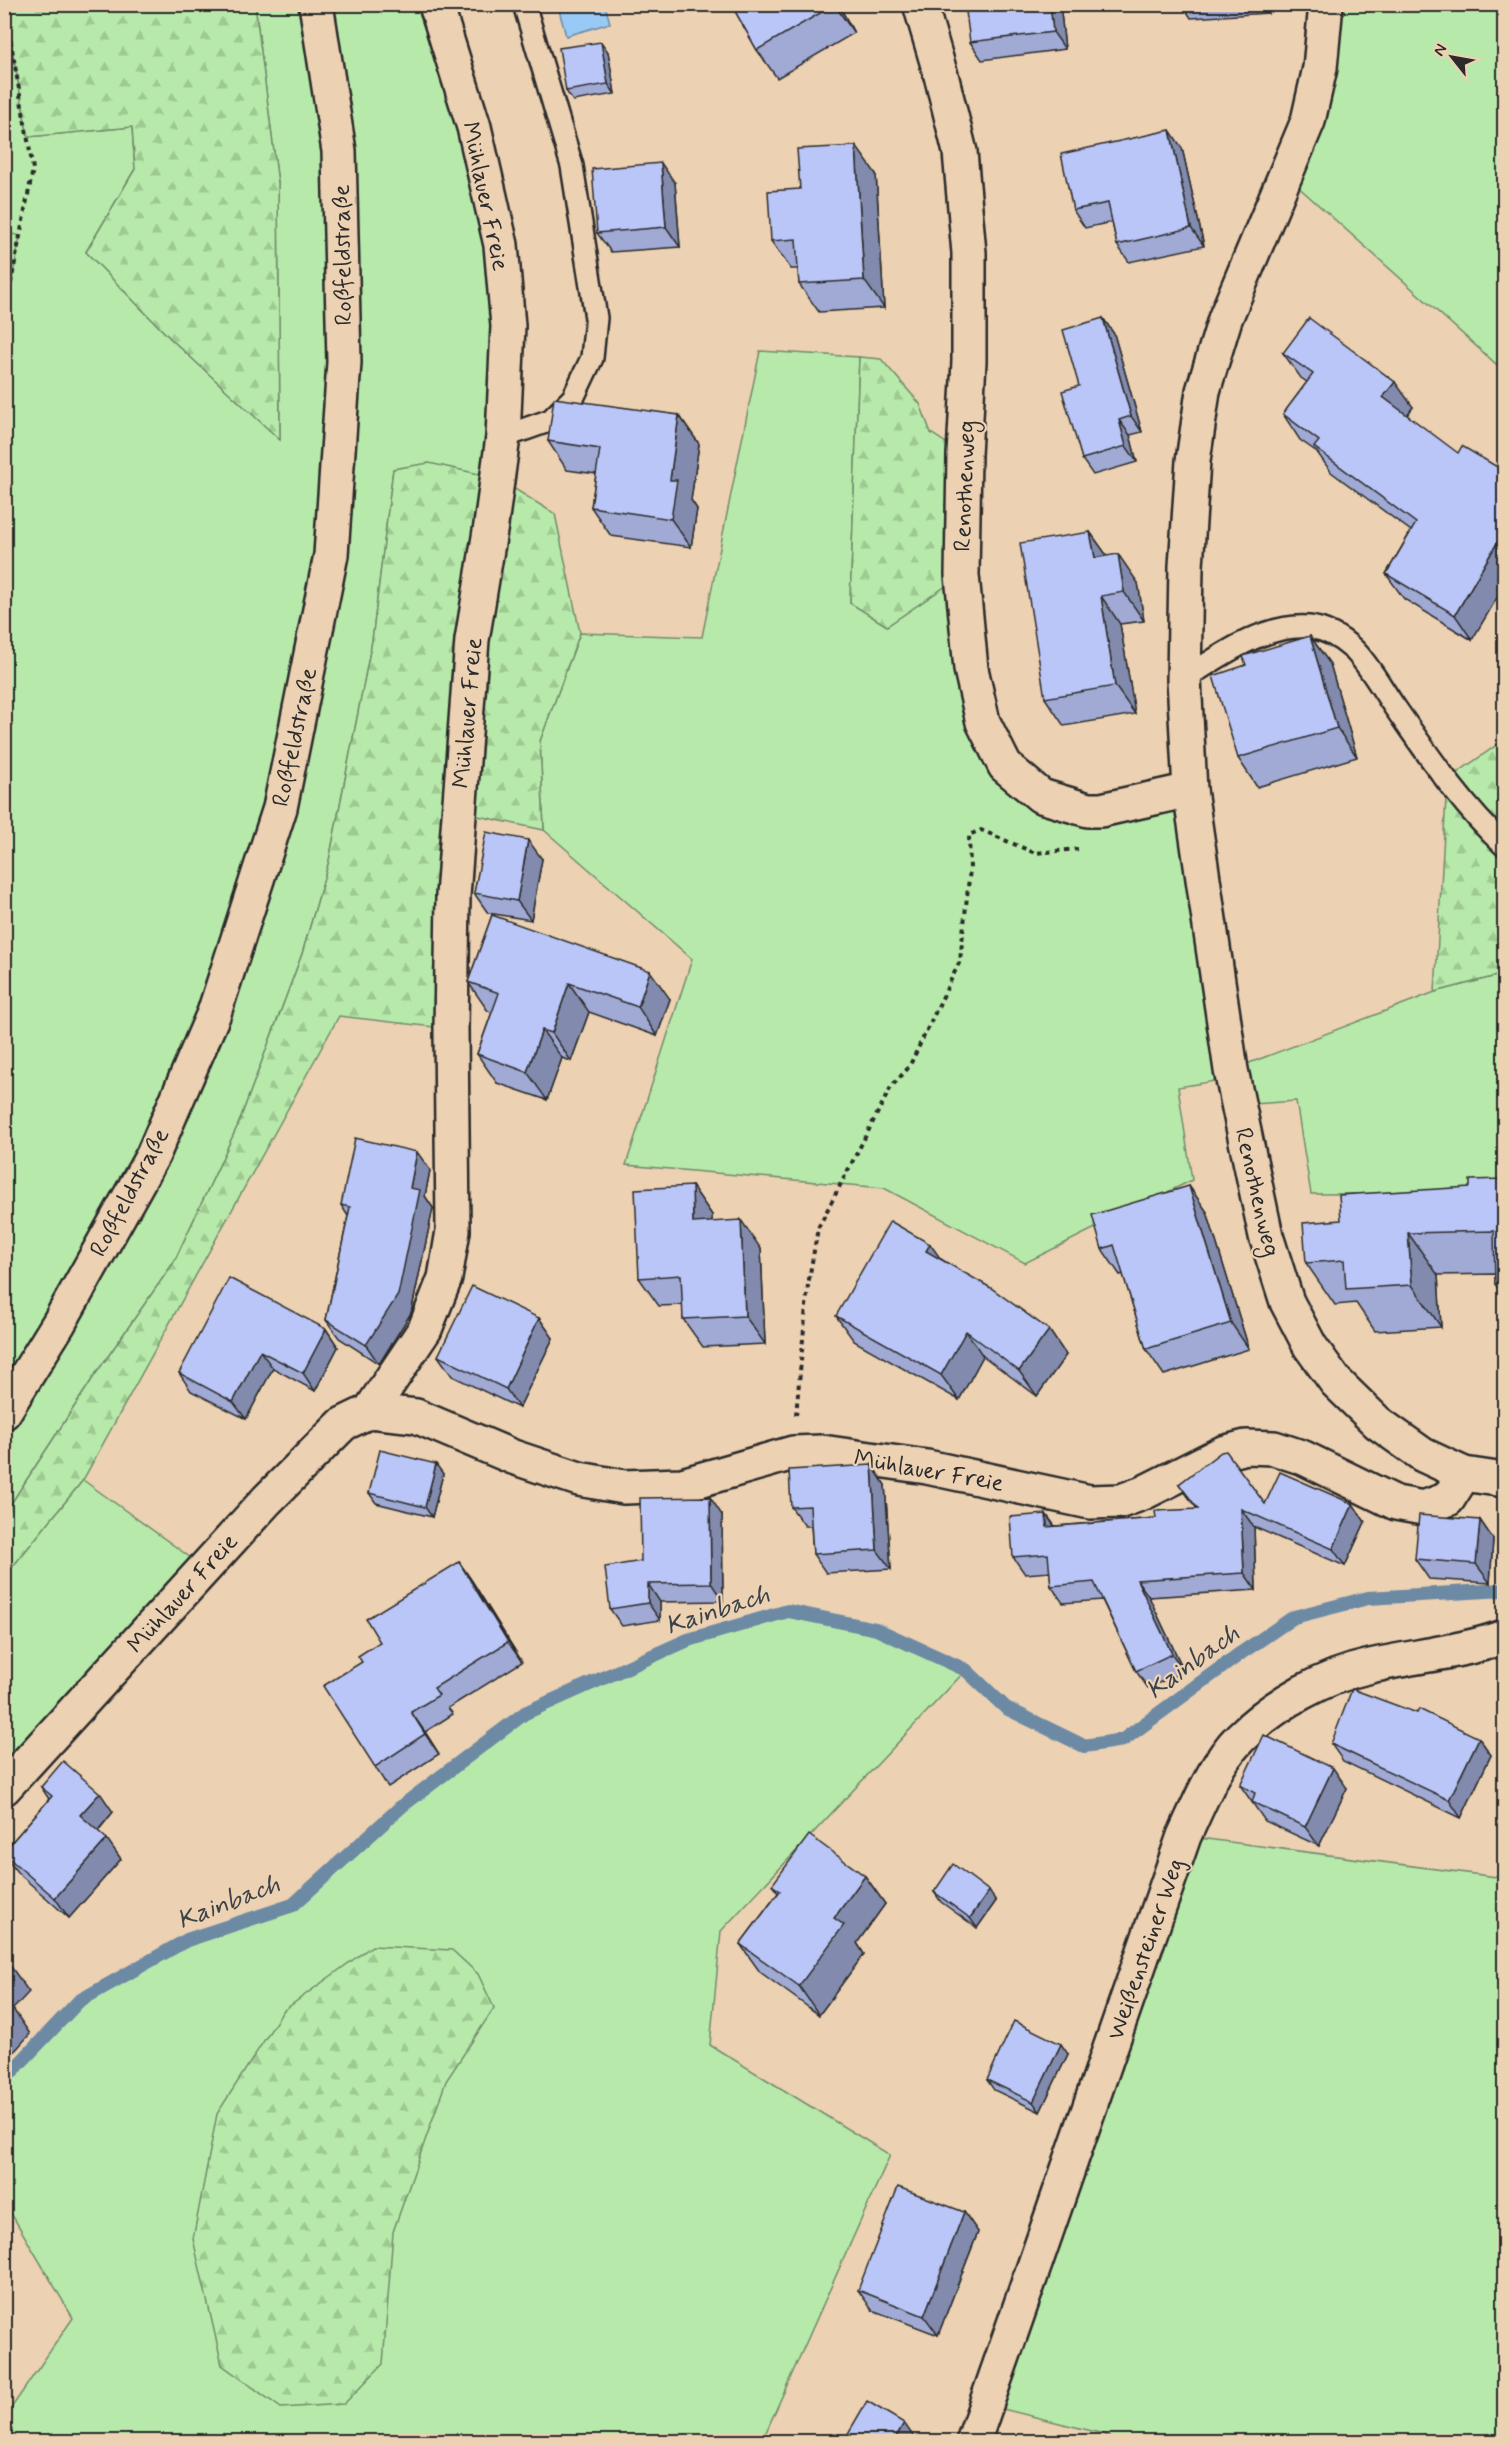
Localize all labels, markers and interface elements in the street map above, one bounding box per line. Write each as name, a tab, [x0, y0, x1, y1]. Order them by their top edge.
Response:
north arrow	[1422, 27, 1482, 87]
text: N	[1429, 40, 1452, 60]
street label: Mühlauer Freie	[454, 119, 515, 274]
street label: Roßfeldstraße	[327, 184, 360, 326]
street label: Renothenweg	[948, 420, 985, 552]
street label: Mühlauer Freie	[446, 636, 491, 790]
street label: Roßfeldstraße	[266, 665, 325, 810]
street label: Roßfeldstraße	[83, 1123, 177, 1262]
street label: Renothenweg	[1225, 1125, 1286, 1260]
street label: Mühlauer Freie	[851, 1443, 1006, 1500]
street label: Mühlauer Freie	[121, 1527, 245, 1661]
water label: Kainbach	[661, 1578, 774, 1644]
water label: Kainbach	[1140, 1617, 1247, 1708]
street label: Weißensteiner Weg	[1101, 1855, 1192, 2044]
water label: Kainbach	[172, 1868, 285, 1938]

